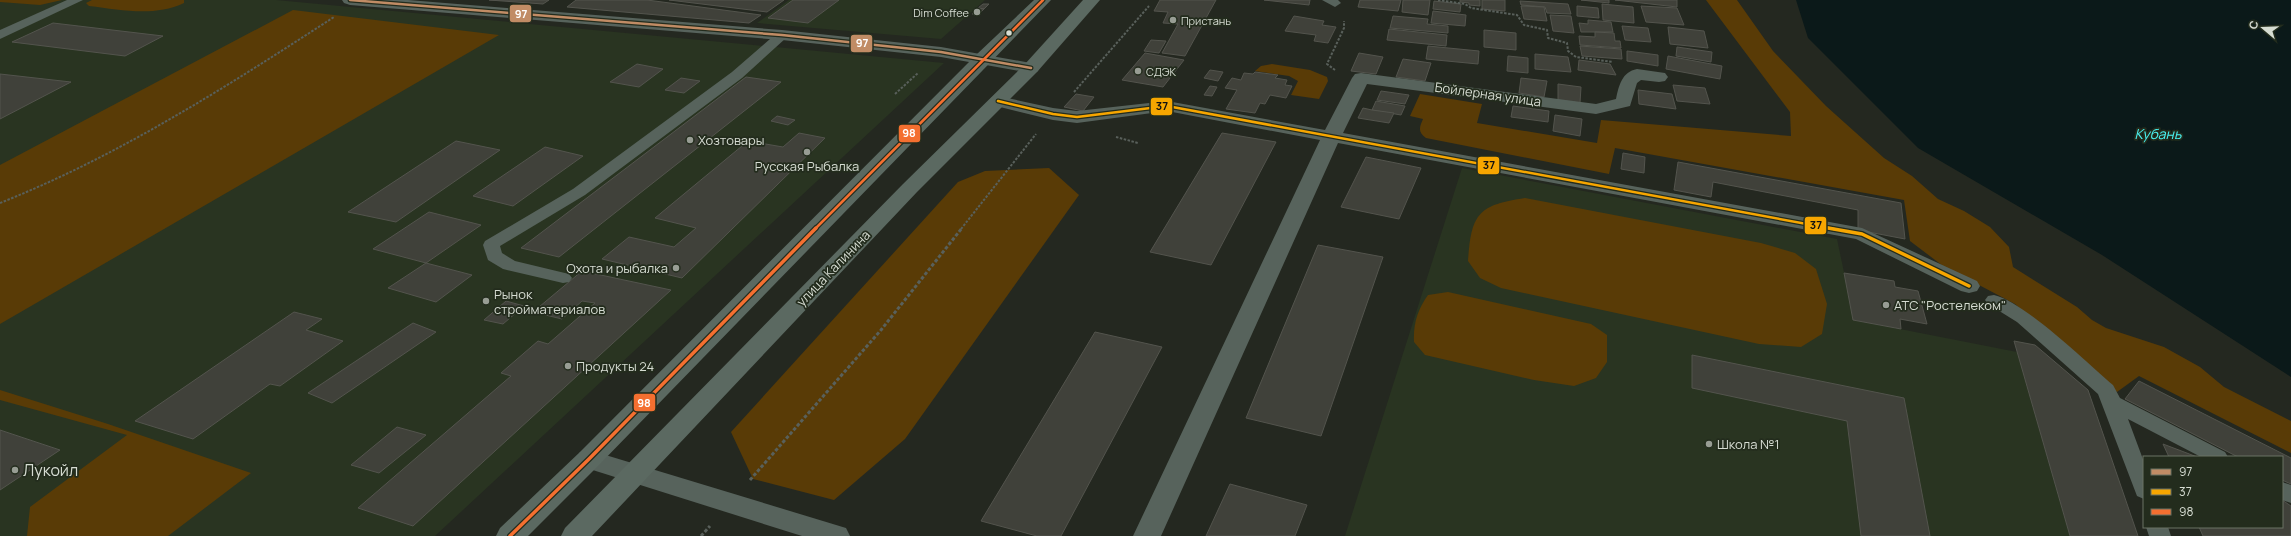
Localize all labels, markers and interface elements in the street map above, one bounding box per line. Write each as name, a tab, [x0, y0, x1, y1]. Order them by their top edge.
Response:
line badge: 97	[509, 4, 532, 23]
place label: Dim Coffee	[913, 5, 970, 20]
text: 97	[515, 6, 527, 21]
marker: Dim Coffee	[972, 7, 982, 17]
north arrow	[2243, 8, 2283, 48]
place label: Пристань	[1181, 13, 1231, 28]
marker: Пристань	[1168, 15, 1178, 25]
text: С	[2245, 18, 2261, 31]
unlabelled marker	[1004, 28, 1014, 38]
line badge: 97	[850, 34, 873, 53]
text: 97	[856, 35, 868, 50]
place label: СДЭК	[1146, 64, 1176, 79]
marker: СДЭК	[1133, 66, 1143, 76]
street label: Бойлерная улица	[1434, 78, 1542, 110]
line badge: 37	[1150, 97, 1173, 116]
text: 37	[1156, 98, 1168, 113]
line badge: 98	[898, 124, 921, 143]
water label: Кубань	[2135, 124, 2182, 143]
text: 98	[902, 125, 916, 140]
place label: Хозтовары	[698, 131, 765, 149]
marker: Хозтовары	[685, 135, 695, 145]
marker: Русская Рыбалка	[802, 147, 812, 157]
line badge: 37	[1477, 156, 1500, 175]
place label: Русская Рыбалка	[755, 157, 859, 175]
text: 37	[1483, 157, 1495, 172]
line badge: 37	[1804, 216, 1827, 235]
text: 37	[1810, 217, 1822, 232]
street label: улица Калинина	[792, 226, 874, 310]
place label: Охота и рыбалка	[566, 259, 668, 277]
marker: Охота и рыбалка	[671, 263, 681, 273]
place label: Рынок стройматериалов	[494, 285, 605, 318]
marker: Рынок стройматериалов	[481, 296, 491, 306]
place label: АТС "Ростелеком"	[1894, 296, 2006, 314]
marker: АТС "Ростелеком"	[1881, 300, 1891, 310]
place label: Продукты 24	[576, 357, 655, 375]
marker: Продукты 24	[563, 361, 573, 371]
line badge: 98	[633, 393, 656, 412]
text: 98	[637, 395, 651, 410]
place label: Школа №1	[1717, 435, 1780, 453]
marker: Школа №1	[1704, 439, 1714, 449]
legend	[2143, 456, 2283, 528]
place label: Лукойл	[23, 459, 78, 481]
text: 97	[2179, 463, 2192, 480]
marker: Лукойл	[10, 465, 20, 475]
text: 37	[2179, 483, 2192, 500]
text: 98	[2179, 503, 2193, 520]

